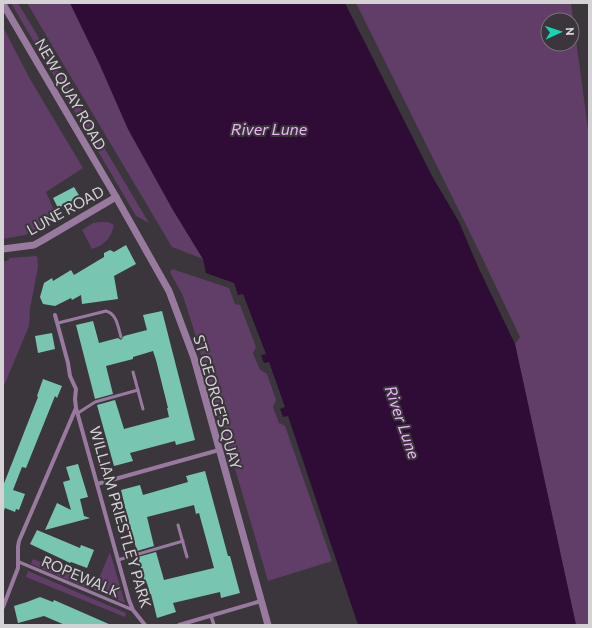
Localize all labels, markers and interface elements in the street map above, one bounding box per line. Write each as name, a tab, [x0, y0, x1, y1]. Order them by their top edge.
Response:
north arrow	[540, 12, 580, 52]
text: N	[564, 27, 577, 36]
street label: NEW QUAY ROAD	[32, 35, 110, 153]
water label: River Lune	[231, 119, 308, 138]
street label: LUNE ROAD	[23, 181, 107, 239]
street label: ST GEORGE'S QUAY	[190, 333, 246, 472]
water label: River Lune	[382, 383, 425, 462]
street label: WILLIAM PRIESTLEY PARK	[86, 424, 156, 610]
street label: ROPEWALK	[39, 551, 123, 601]

